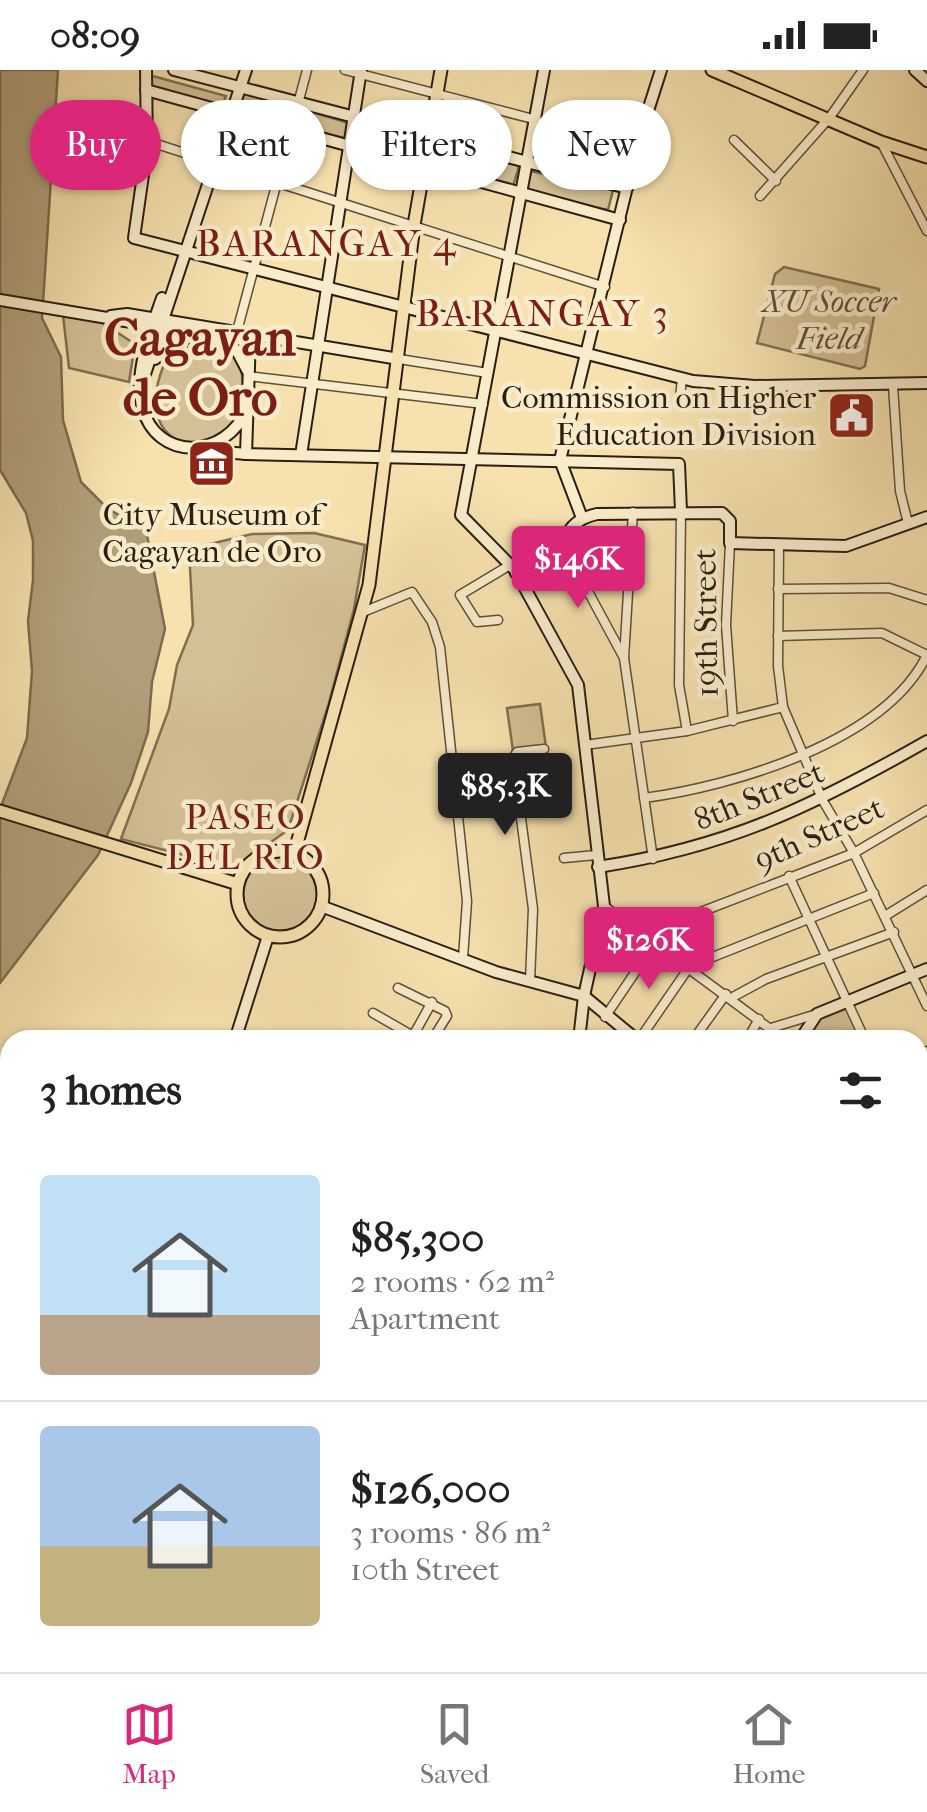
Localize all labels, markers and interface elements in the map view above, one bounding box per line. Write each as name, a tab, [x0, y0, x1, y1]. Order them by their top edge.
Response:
text: 08:09	[50, 13, 140, 58]
chip: Buy	[30, 100, 161, 190]
chip: Rent	[181, 100, 326, 190]
chip: Filters	[346, 100, 512, 190]
chip: New	[532, 100, 671, 190]
district label: BARANGAY 4	[196, 221, 458, 266]
park label: XU Soccer Field	[759, 283, 898, 357]
district label: BARANGAY 3	[416, 291, 670, 336]
district label: Cagayan de Oro	[104, 308, 296, 428]
place label: Commission on Higher Education Division	[501, 379, 816, 453]
public building icon: Commission on Higher Education Division	[825, 389, 877, 441]
museum icon: City Museum of Cagayan de Oro	[186, 438, 238, 490]
place label: City Museum of Cagayan de Oro	[102, 496, 328, 570]
pin: $146K	[508, 526, 648, 611]
text: $146K	[534, 540, 622, 577]
street label: 19th Street	[686, 548, 726, 698]
pin: $85.3K	[424, 753, 586, 838]
street label: 8th Street	[689, 753, 830, 839]
text: $85.3K	[460, 767, 550, 804]
street label: 9th Street	[749, 789, 890, 879]
district label: PASEO DEL RIO	[166, 797, 326, 878]
pin: $126K	[579, 907, 719, 992]
text: $126K	[606, 921, 692, 958]
icon: filters	[833, 1063, 888, 1118]
text: 3 homes	[40, 1066, 182, 1115]
text: $85,300	[350, 1214, 484, 1263]
icon: home	[120, 1215, 240, 1335]
text: 2 rooms · 62 m²	[350, 1263, 554, 1300]
text: Apartment	[350, 1300, 500, 1337]
text: $126,000	[350, 1465, 511, 1514]
icon: home	[120, 1466, 240, 1586]
text: 3 rooms · 86 m²	[350, 1514, 550, 1551]
text: 10th Street	[350, 1551, 500, 1588]
tab: Map	[122, 1697, 177, 1790]
tab: Saved	[420, 1697, 489, 1790]
tab: Home	[733, 1697, 805, 1790]

